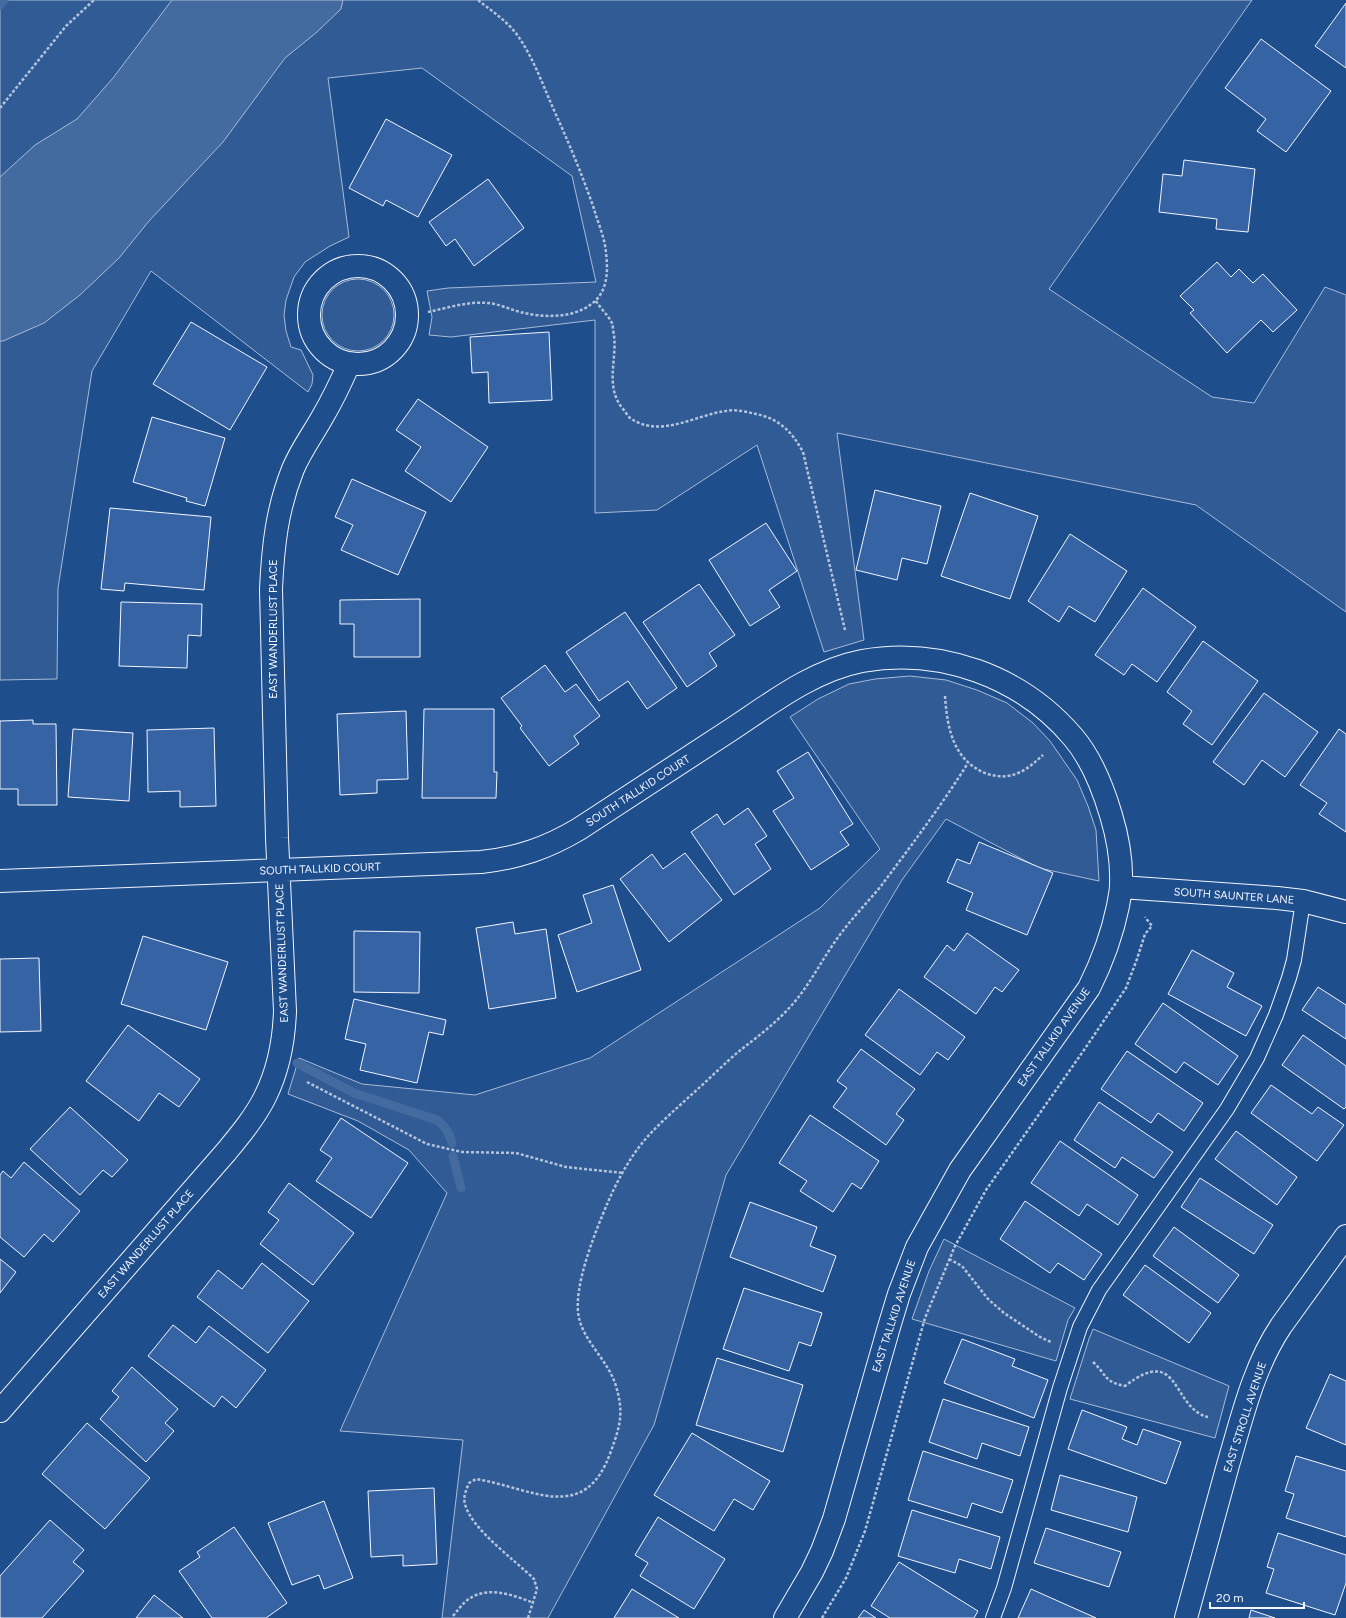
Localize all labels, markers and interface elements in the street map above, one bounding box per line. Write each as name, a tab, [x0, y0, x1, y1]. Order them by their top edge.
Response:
street label: EAST WANDERLUST PLACE	[267, 559, 280, 699]
street label: SOUTH TALLKID COURT	[584, 752, 692, 830]
street label: SOUTH TALLKID COURT	[259, 860, 381, 878]
street label: EAST WANDERLUST PLACE	[273, 883, 291, 1023]
street label: SOUTH SAUNTER LANE	[1173, 885, 1295, 907]
street label: EAST TALLKID AVENUE	[1015, 985, 1093, 1089]
street label: EAST WANDERLUST PLACE	[95, 1187, 197, 1301]
street label: EAST TALLKID AVENUE	[870, 1258, 918, 1374]
street label: EAST STROLL AVENUE	[1221, 1360, 1269, 1474]
scale bar	[1210, 1584, 1304, 1610]
text: 20 m	[1216, 1591, 1244, 1605]

